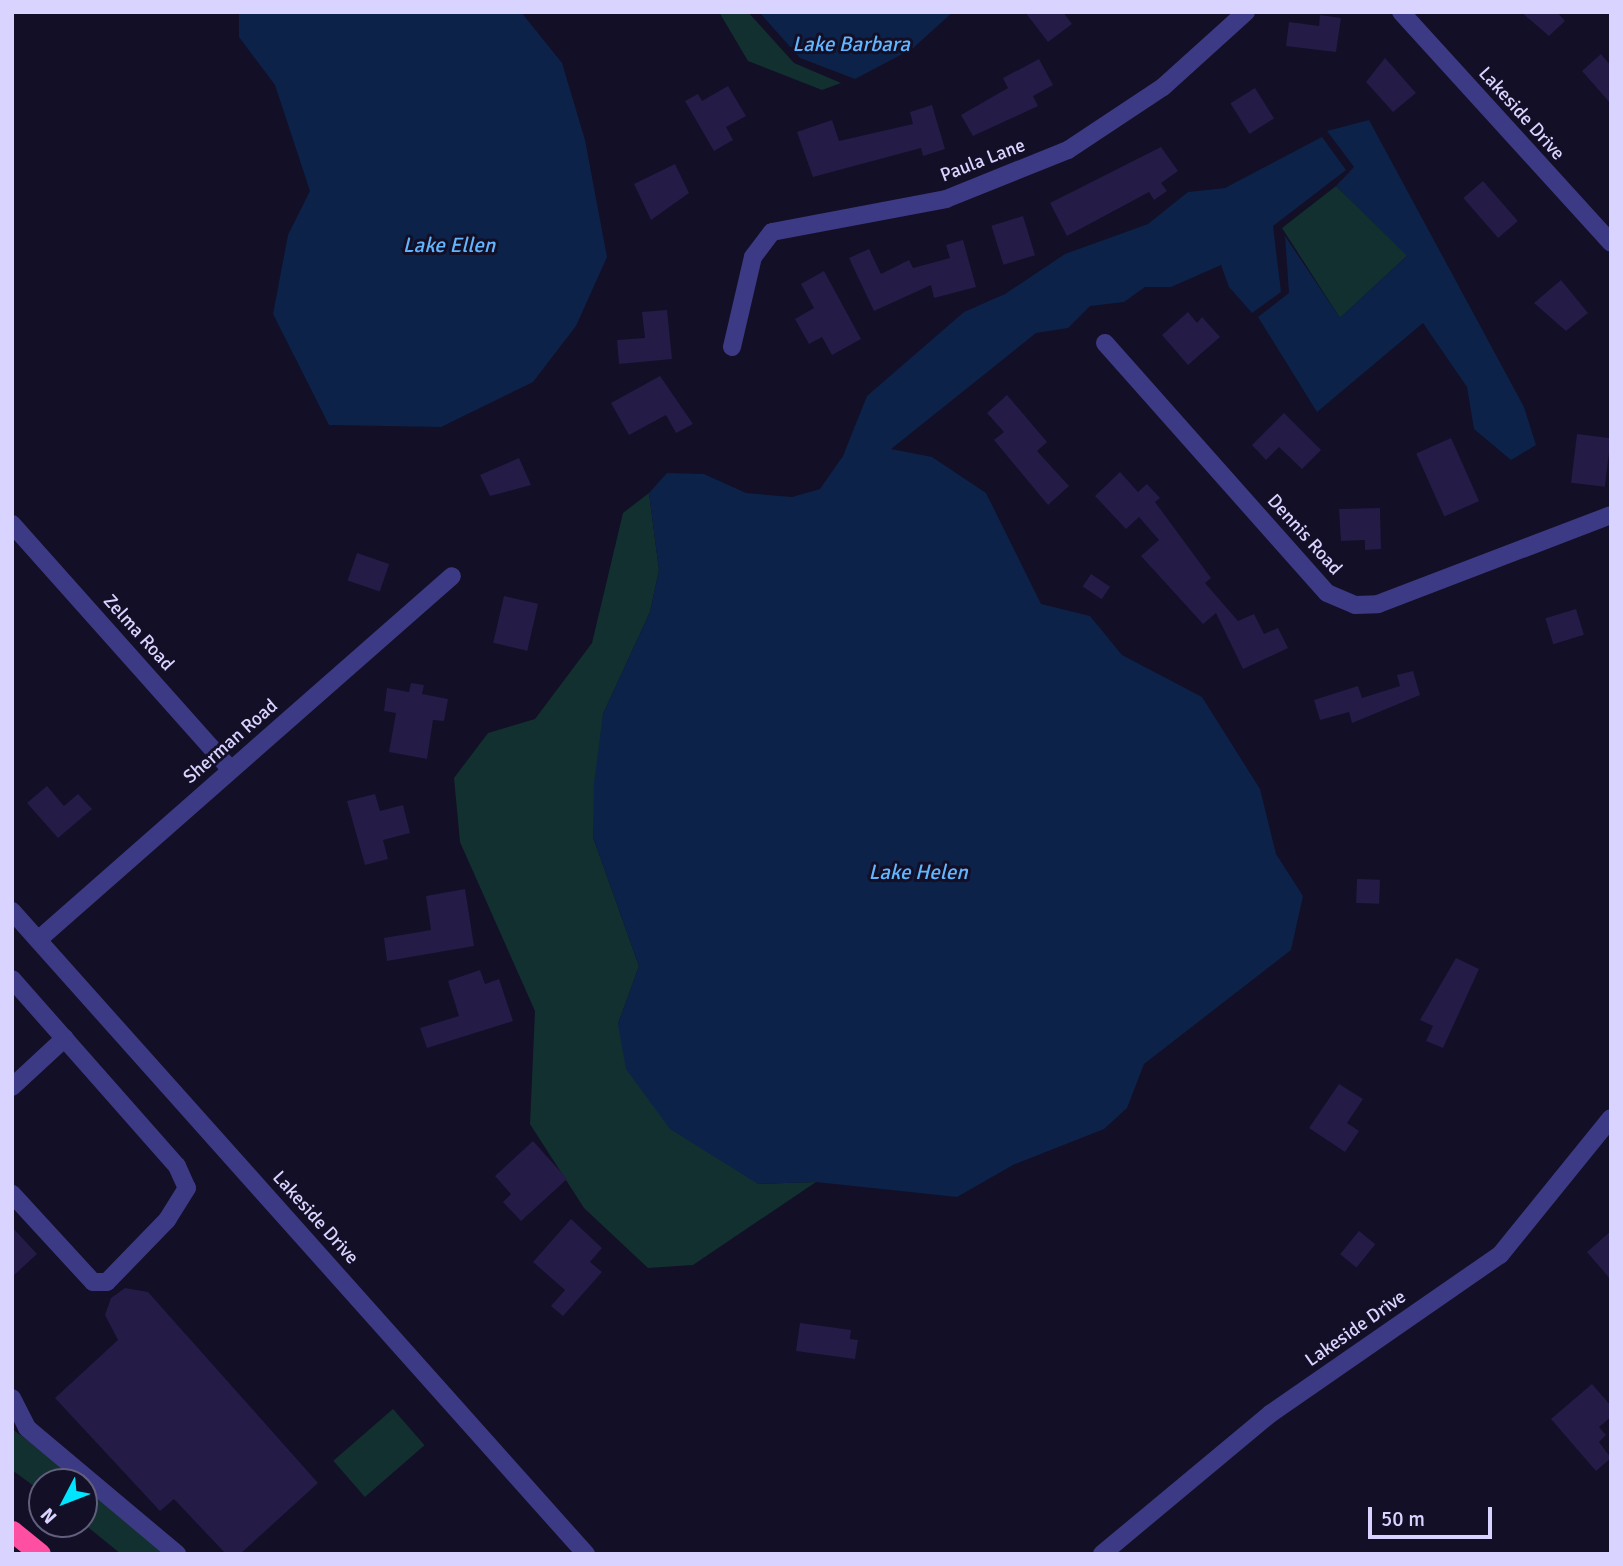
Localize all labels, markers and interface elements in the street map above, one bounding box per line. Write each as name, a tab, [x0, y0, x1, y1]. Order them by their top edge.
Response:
water label: Lake Barbara	[792, 31, 910, 57]
street label: Lakeside Drive	[1473, 63, 1569, 165]
street label: Paula Lane	[937, 134, 1029, 188]
water label: Lake Ellen	[403, 232, 495, 258]
street label: Dennis Road	[1262, 490, 1346, 580]
street label: Zelma Road	[98, 590, 178, 676]
street label: Sherman Road	[179, 695, 283, 789]
water label: Lake Helen	[868, 859, 968, 885]
street label: Lakeside Drive	[267, 1167, 363, 1269]
street label: Lakeside Drive	[1301, 1286, 1411, 1372]
north arrow	[28, 1468, 98, 1538]
scale bar	[1371, 1492, 1495, 1536]
text: N	[36, 1503, 62, 1529]
text: 50 m	[1381, 1506, 1425, 1532]

